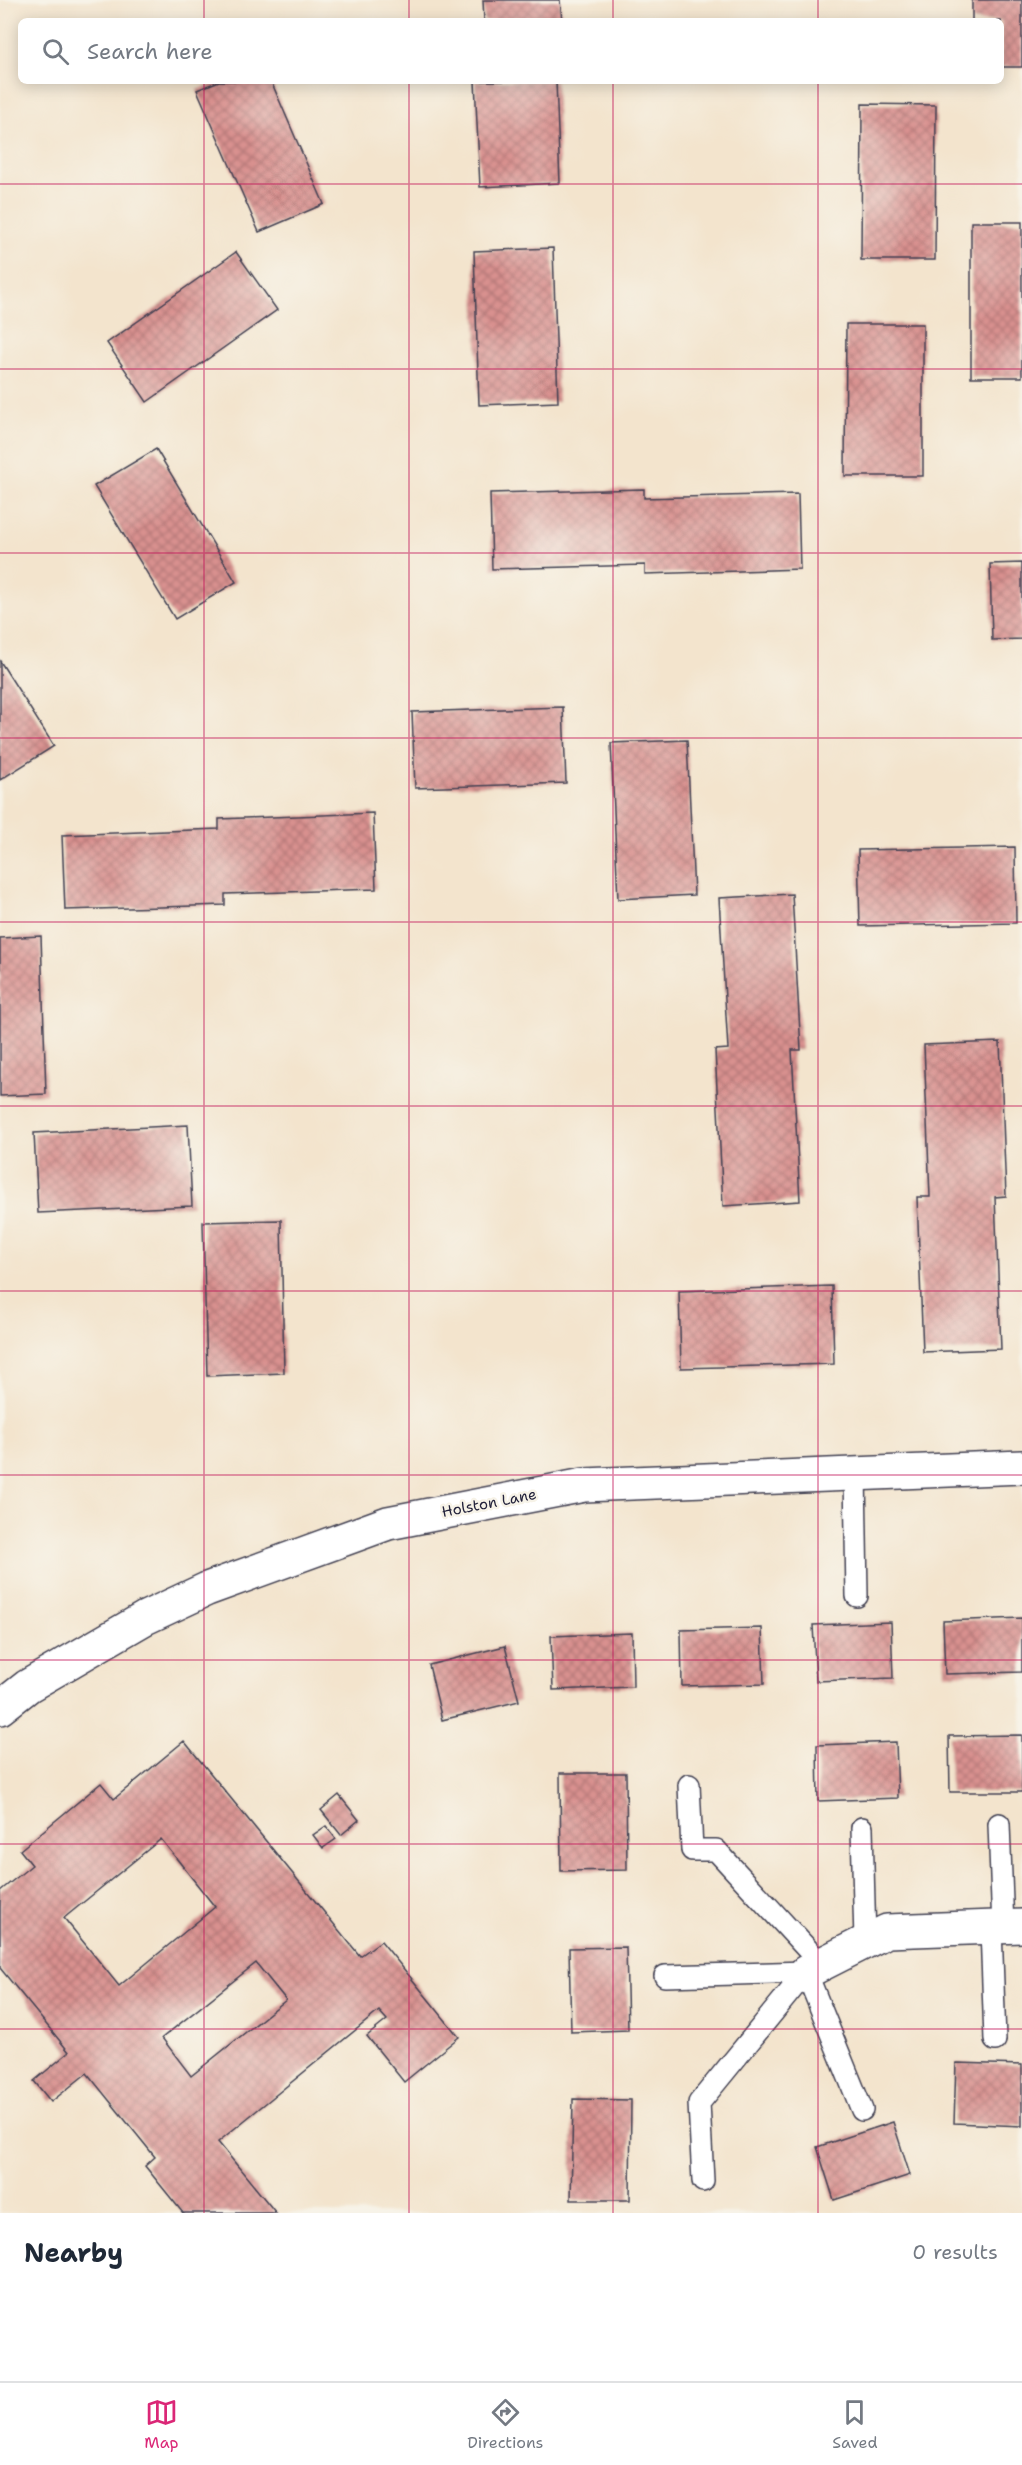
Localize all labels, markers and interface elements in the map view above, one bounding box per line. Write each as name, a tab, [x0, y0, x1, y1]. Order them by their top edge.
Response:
search box	[18, 18, 1004, 84]
icon: search	[39, 35, 72, 68]
text: Search here	[87, 37, 213, 66]
street label: Holston Lane	[440, 1484, 538, 1522]
text: Nearby	[24, 2235, 123, 2270]
text: 0 results	[912, 2239, 998, 2265]
tab: Map	[144, 2396, 179, 2453]
tab: Directions	[467, 2396, 544, 2453]
tab: Saved	[832, 2396, 878, 2453]

